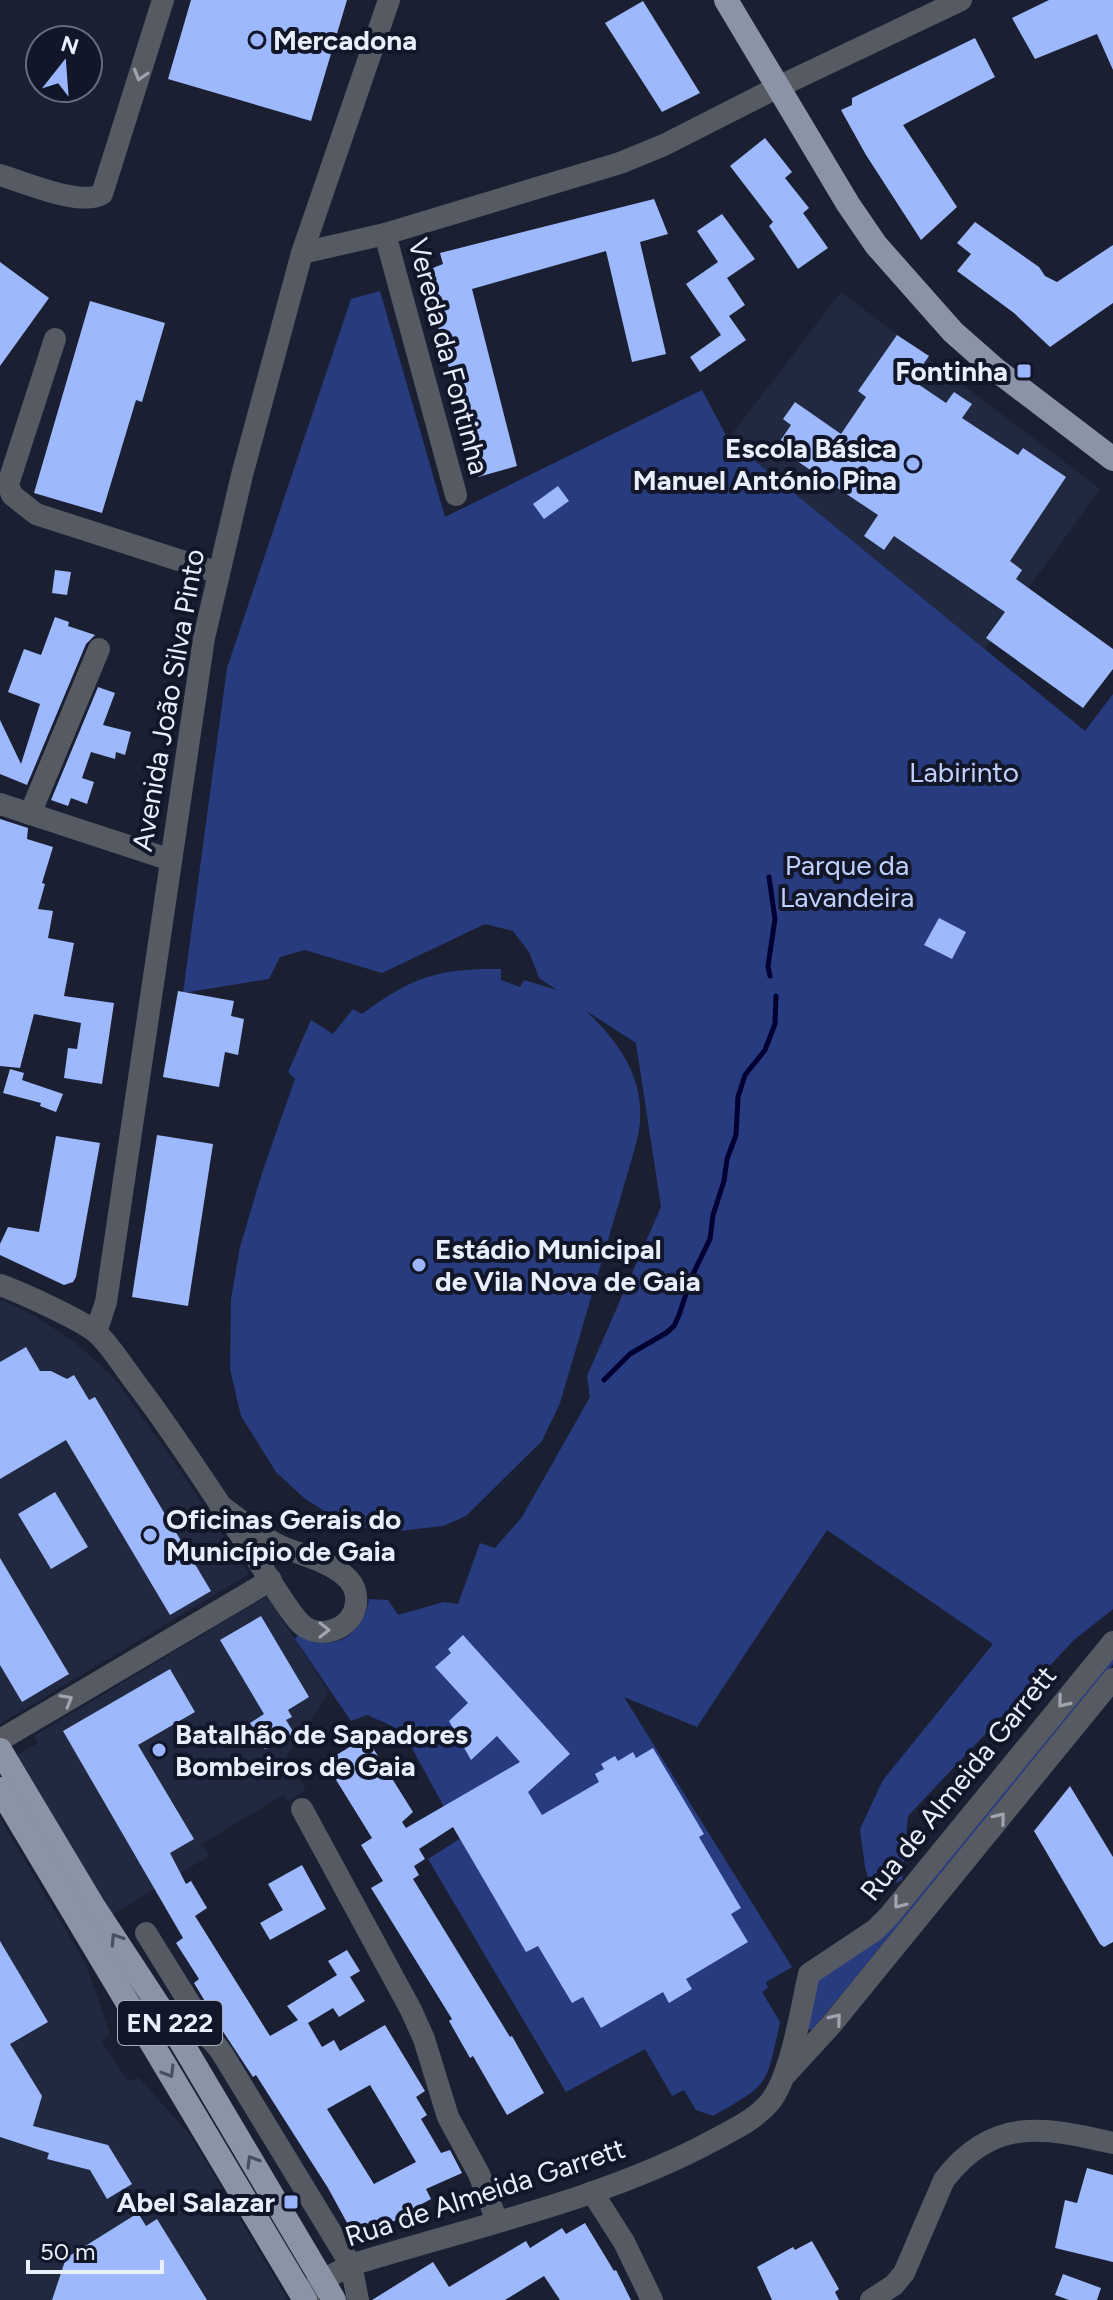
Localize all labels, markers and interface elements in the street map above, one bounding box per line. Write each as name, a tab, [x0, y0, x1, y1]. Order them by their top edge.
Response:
place label: Mercadona	[273, 23, 417, 57]
north arrow	[24, 24, 104, 104]
text: N	[58, 30, 82, 61]
marker: Mercadona	[248, 31, 266, 49]
one-way arrow	[133, 67, 149, 81]
street label: Vereda da Fontinha	[401, 234, 497, 478]
place label: Fontinha	[895, 354, 1008, 388]
marker: Fontinha	[1015, 362, 1033, 380]
place label: Escola Básica Manuel António Pina	[633, 431, 897, 497]
marker: Escola Básica Manuel António Pina	[904, 455, 922, 473]
street label: Avenida João Silva Pinto	[125, 546, 211, 854]
park label: Labirinto	[909, 755, 1019, 789]
park label: Parque da Lavandeira	[780, 848, 914, 914]
place label: Estádio Municipal de Vila Nova de Gaia	[435, 1232, 701, 1298]
marker: Estádio Municipal de Vila Nova de Gaia	[410, 1256, 428, 1274]
place label: Oficinas Gerais do Município de Gaia	[166, 1502, 401, 1568]
marker: Oficinas Gerais do Município de Gaia	[141, 1526, 159, 1544]
one-way arrow	[318, 1621, 331, 1638]
street label: Rua de Almeida Garrett	[853, 1659, 1063, 1907]
one-way arrow	[1058, 1692, 1073, 1707]
one-way arrow	[58, 1694, 73, 1710]
place label: Batalhão de Sapadores Bombeiros de Gaia	[175, 1717, 468, 1783]
marker: Batalhão de Sapadores Bombeiros de Gaia	[150, 1741, 168, 1759]
one-way arrow	[990, 1812, 1005, 1827]
one-way arrow	[894, 1894, 909, 1908]
one-way arrow	[110, 1934, 125, 1948]
road number: EN 222	[118, 2001, 222, 2045]
one-way arrow	[826, 2014, 841, 2028]
one-way arrow	[159, 2063, 175, 2078]
street label: Rua de Almeida Garrett	[341, 2131, 629, 2253]
one-way arrow	[246, 2155, 262, 2170]
place label: Abel Salazar	[117, 2185, 275, 2219]
marker: Abel Salazar	[282, 2193, 300, 2211]
scale bar	[28, 2224, 162, 2274]
text: 50 m	[40, 2237, 96, 2266]

